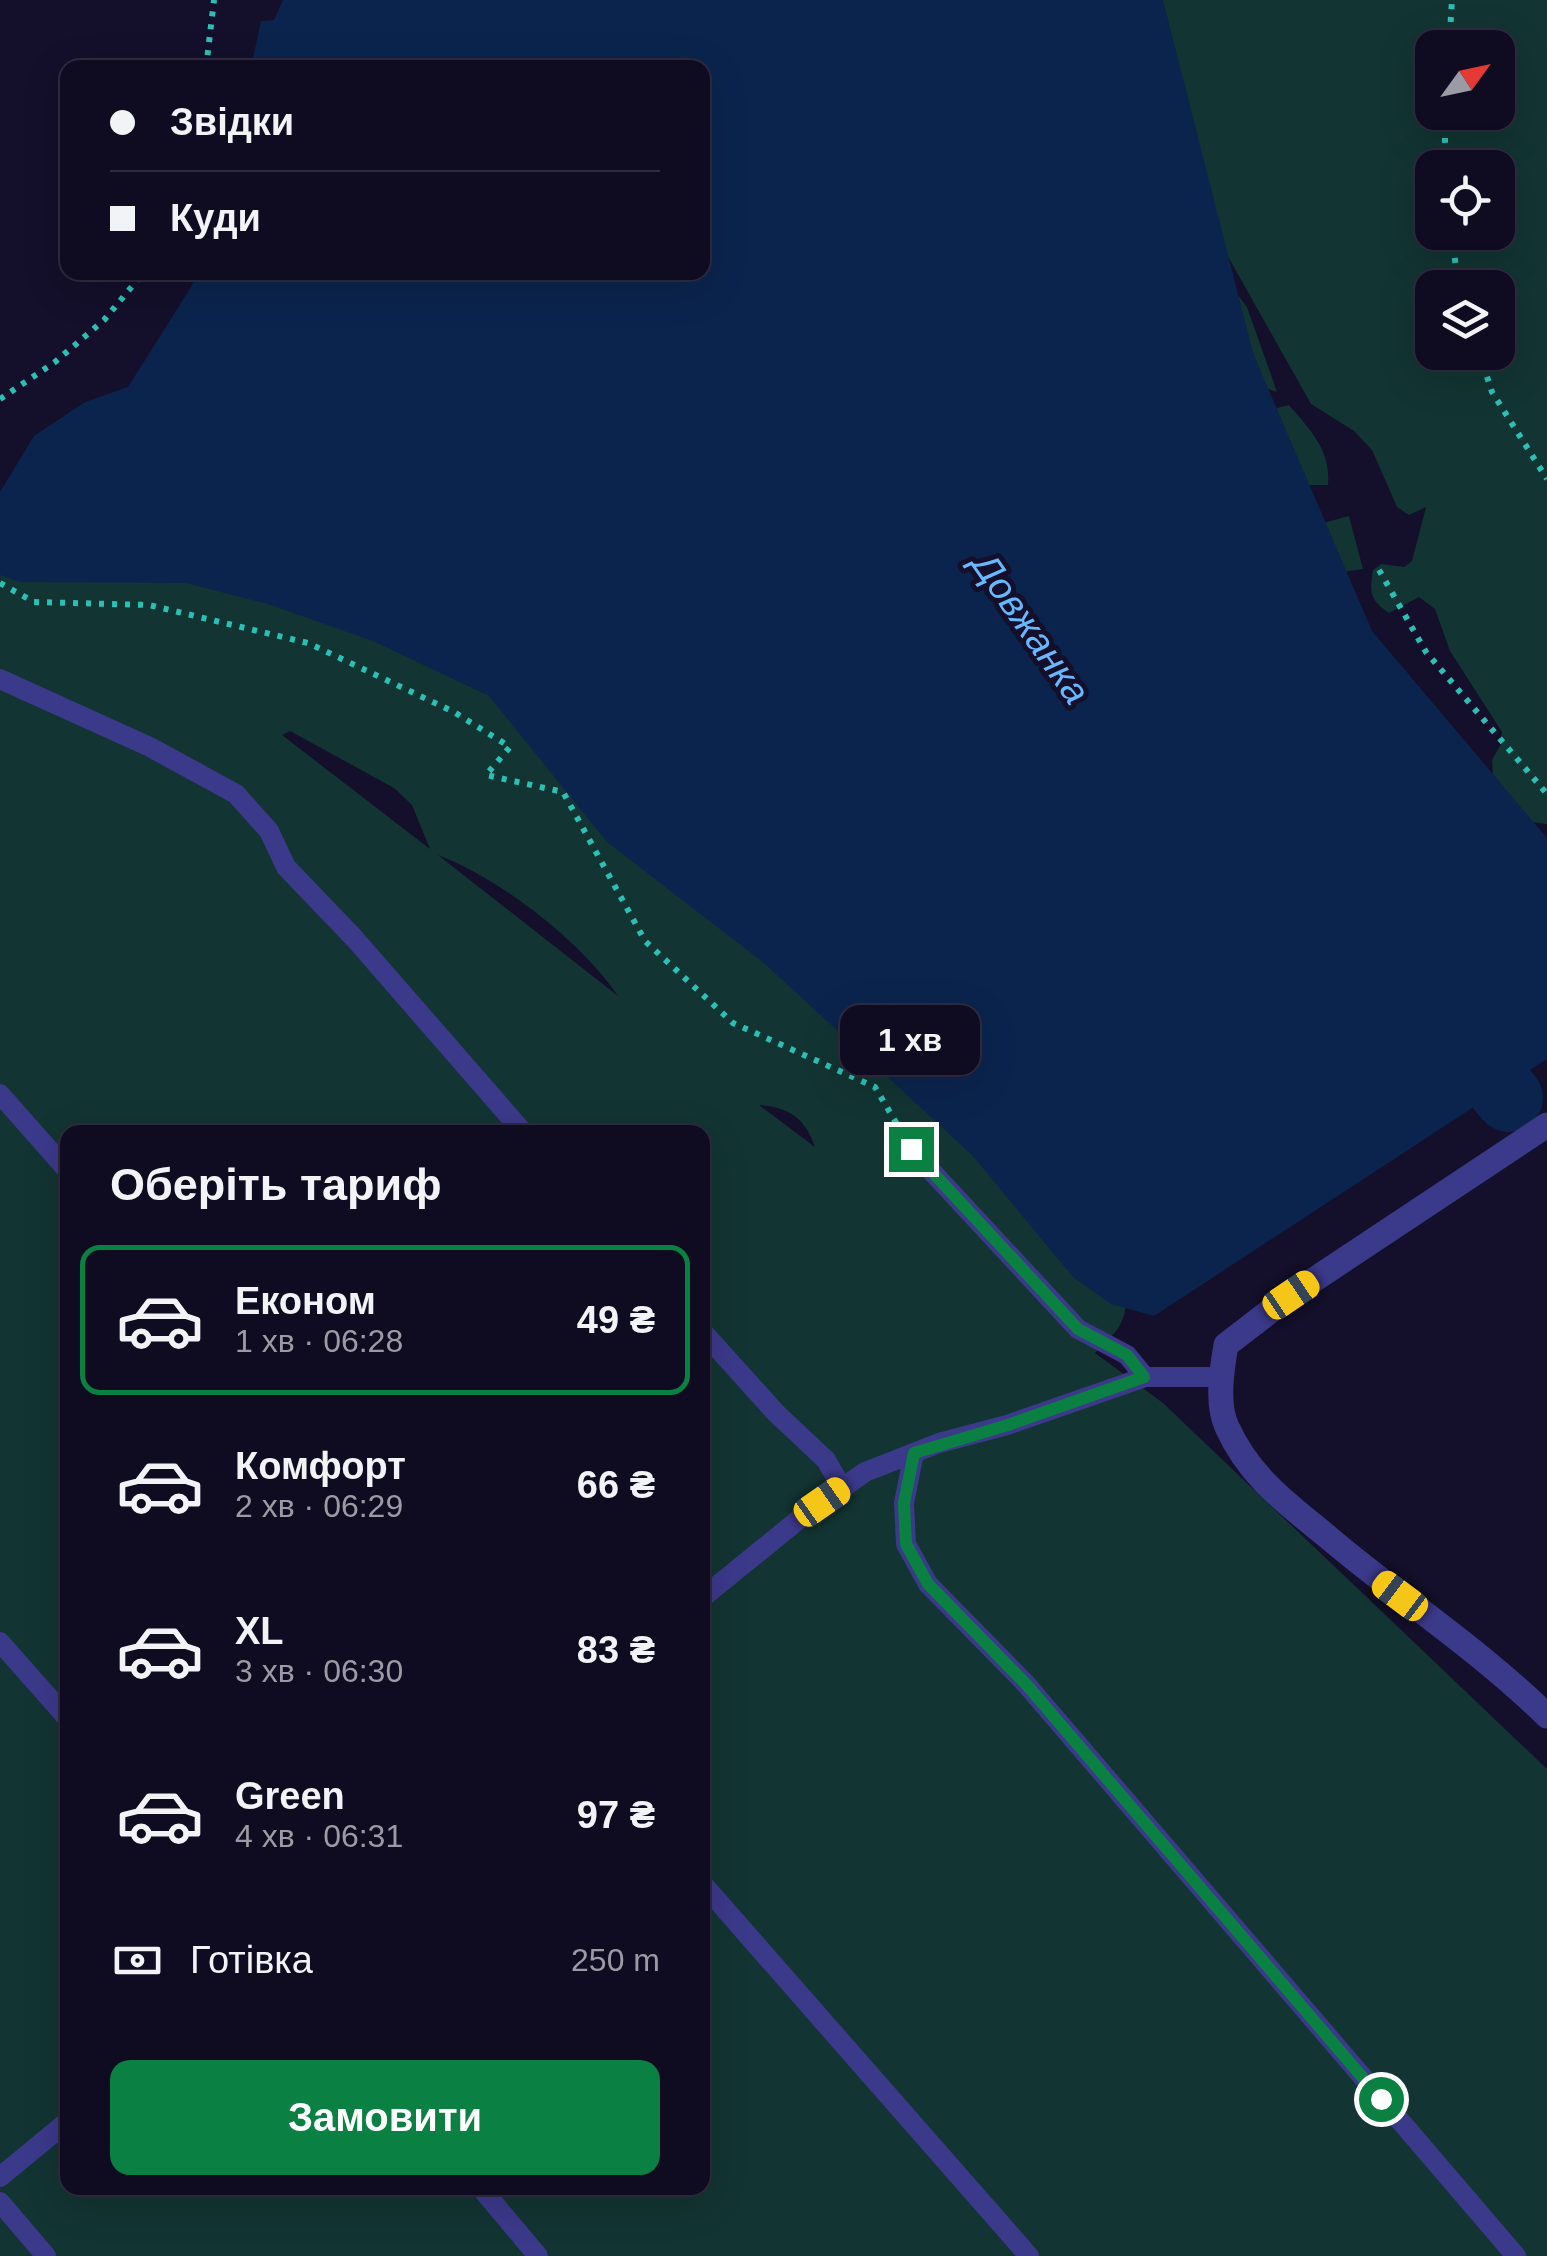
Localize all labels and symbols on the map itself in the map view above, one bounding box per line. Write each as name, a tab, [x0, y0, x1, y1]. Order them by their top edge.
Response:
north arrow	[1415, 30, 1515, 130]
water label: Довжанка	[962, 541, 1098, 711]
callout: 1 хв	[841, 1004, 981, 1074]
route end	[889, 1127, 934, 1172]
car	[1258, 1266, 1324, 1324]
car	[789, 1473, 855, 1531]
car	[1367, 1566, 1433, 1626]
route start	[1359, 2077, 1404, 2122]

